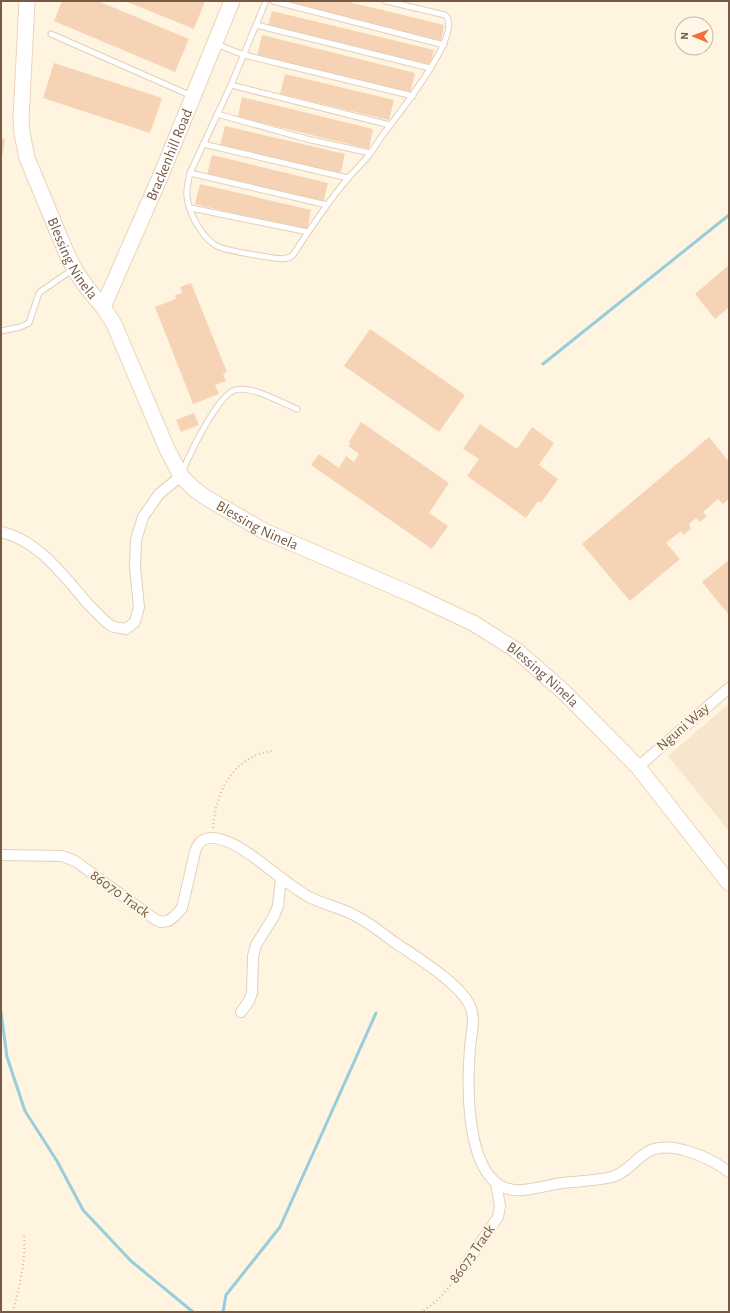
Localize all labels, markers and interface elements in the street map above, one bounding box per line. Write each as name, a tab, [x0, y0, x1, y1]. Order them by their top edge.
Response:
north arrow	[674, 16, 714, 56]
text: N	[679, 32, 690, 40]
street label: Brackenhill Road	[143, 106, 195, 203]
street label: Blessing Ninela	[45, 215, 101, 302]
street label: Blessing Ninela	[214, 498, 301, 552]
street label: Blessing Ninela	[505, 639, 582, 710]
street label: Nguni Way	[654, 700, 713, 754]
street label: 86070 Track	[88, 868, 153, 921]
street label: 86073 Track	[446, 1222, 498, 1286]

